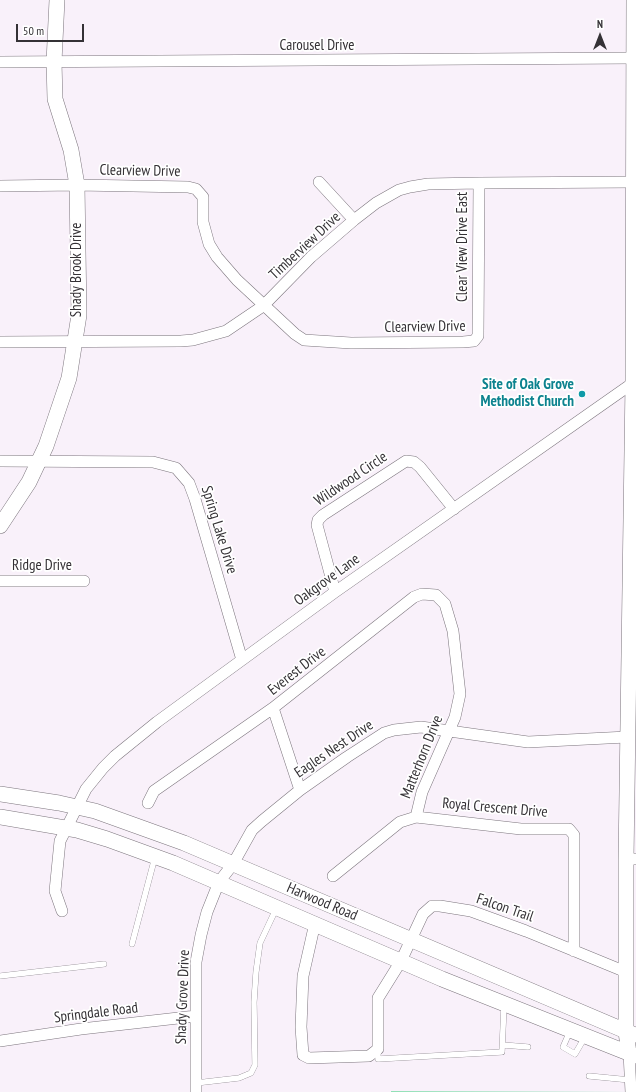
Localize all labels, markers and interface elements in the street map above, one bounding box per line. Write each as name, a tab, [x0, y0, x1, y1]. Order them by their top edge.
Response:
scale bar	[18, 16, 86, 42]
north arrow	[580, 16, 620, 56]
text: N	[597, 17, 603, 31]
text: 50 m	[23, 23, 44, 38]
street label: Carousel Drive	[280, 37, 354, 55]
street label: Clearview Drive	[99, 161, 181, 181]
street label: Clear View Drive East	[454, 192, 472, 302]
street label: Timberview Drive	[266, 208, 344, 284]
street label: Shady Brook Drive	[68, 223, 86, 317]
street label: Clearview Drive	[384, 317, 466, 337]
place label: Site of Oak Grove Methodist Church	[480, 376, 574, 411]
marker: Site of Oak Grove Methodist Church	[577, 389, 587, 399]
street label: Wildwood Circle	[311, 448, 391, 510]
street label: Spring Lake Drive	[197, 484, 241, 576]
street label: Oakgrove Lane	[291, 550, 363, 610]
street label: Ridge Drive	[12, 557, 72, 575]
street label: Everest Drive	[265, 643, 329, 699]
street label: Matterhorn Drive	[397, 713, 447, 801]
street label: Eagles Nest Drive	[291, 716, 377, 782]
street label: Royal Crescent Drive	[442, 794, 548, 822]
street label: Harwood Road	[284, 879, 360, 925]
street label: Falcon Trail	[474, 890, 536, 926]
street label: Shady Grove Drive	[172, 949, 194, 1045]
street label: Springdale Road	[53, 999, 139, 1027]

